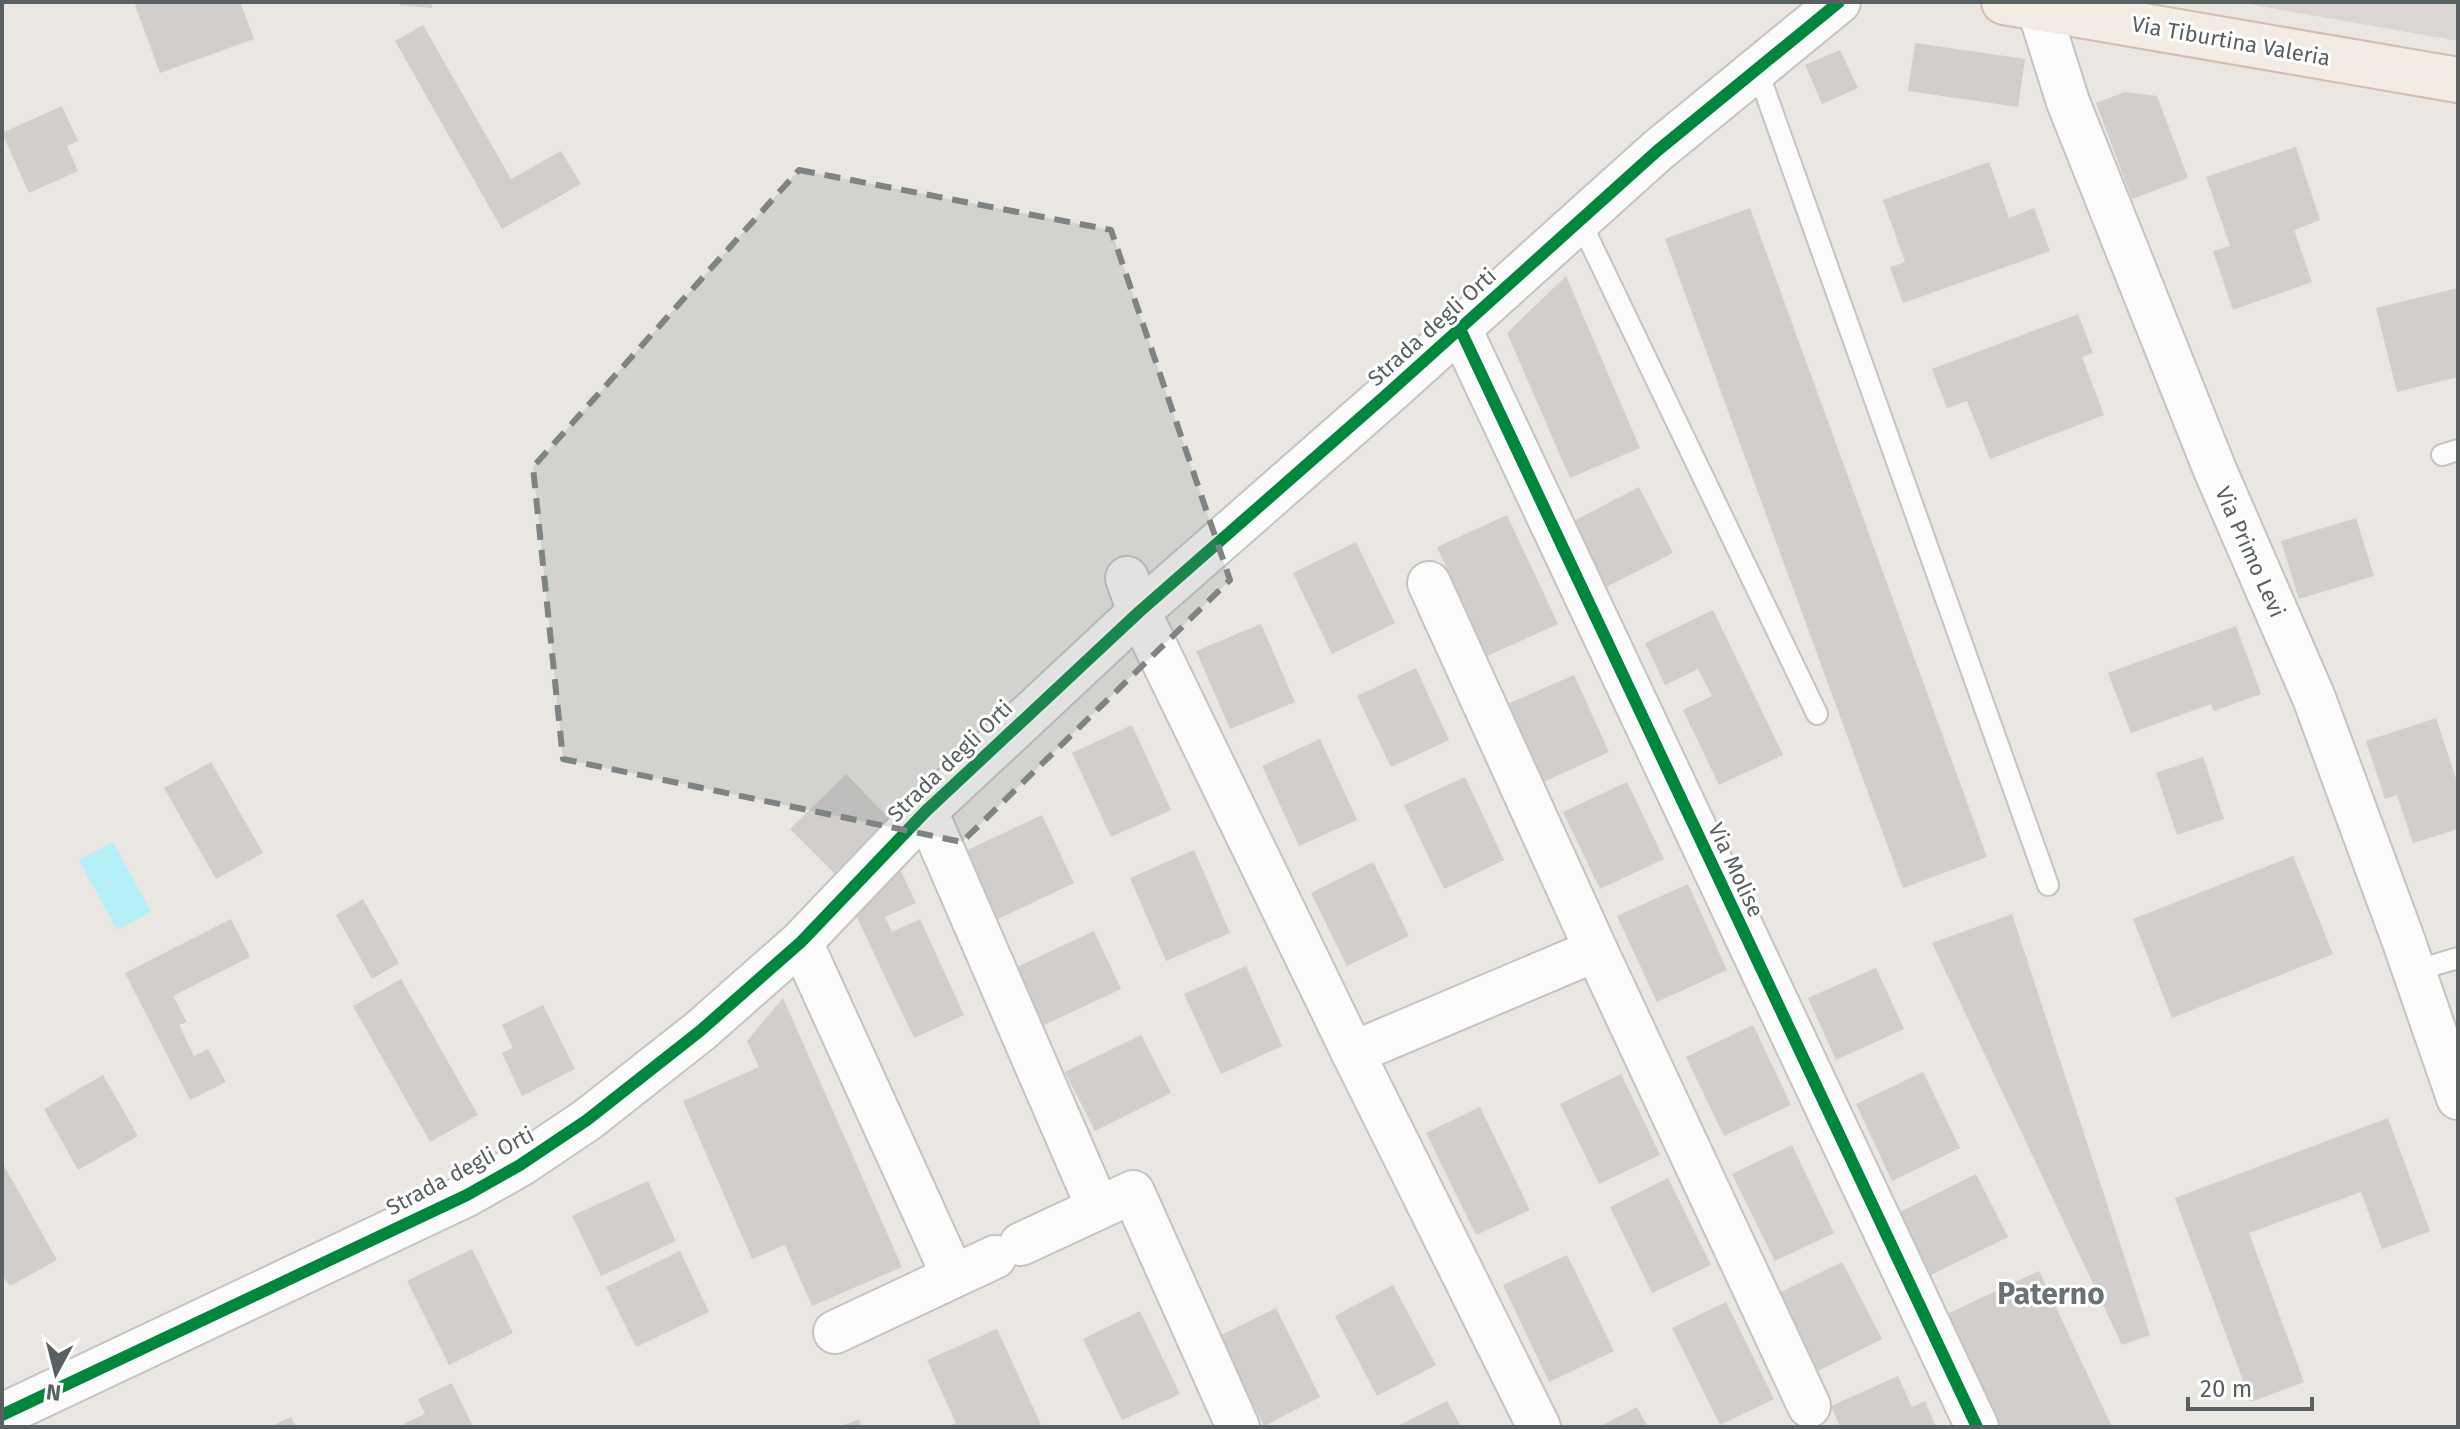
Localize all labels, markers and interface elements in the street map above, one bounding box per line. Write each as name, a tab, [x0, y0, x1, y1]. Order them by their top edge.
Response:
street label: Via Tiburtina Valeria	[2130, 10, 2332, 72]
street label: Strada degli Orti	[1362, 262, 1502, 392]
street label: Via Primo Levi	[2209, 482, 2291, 622]
street label: Strada degli Orti	[882, 694, 1018, 828]
street label: Via Molise	[1702, 818, 1770, 922]
street label: Strada degli Orti	[381, 1121, 539, 1221]
district label: Paterno	[1997, 1276, 2105, 1312]
north arrow	[16, 1333, 96, 1413]
scale bar	[2188, 1361, 2312, 1411]
text: 20 m	[2200, 1375, 2252, 1403]
text: N	[45, 1378, 63, 1407]

